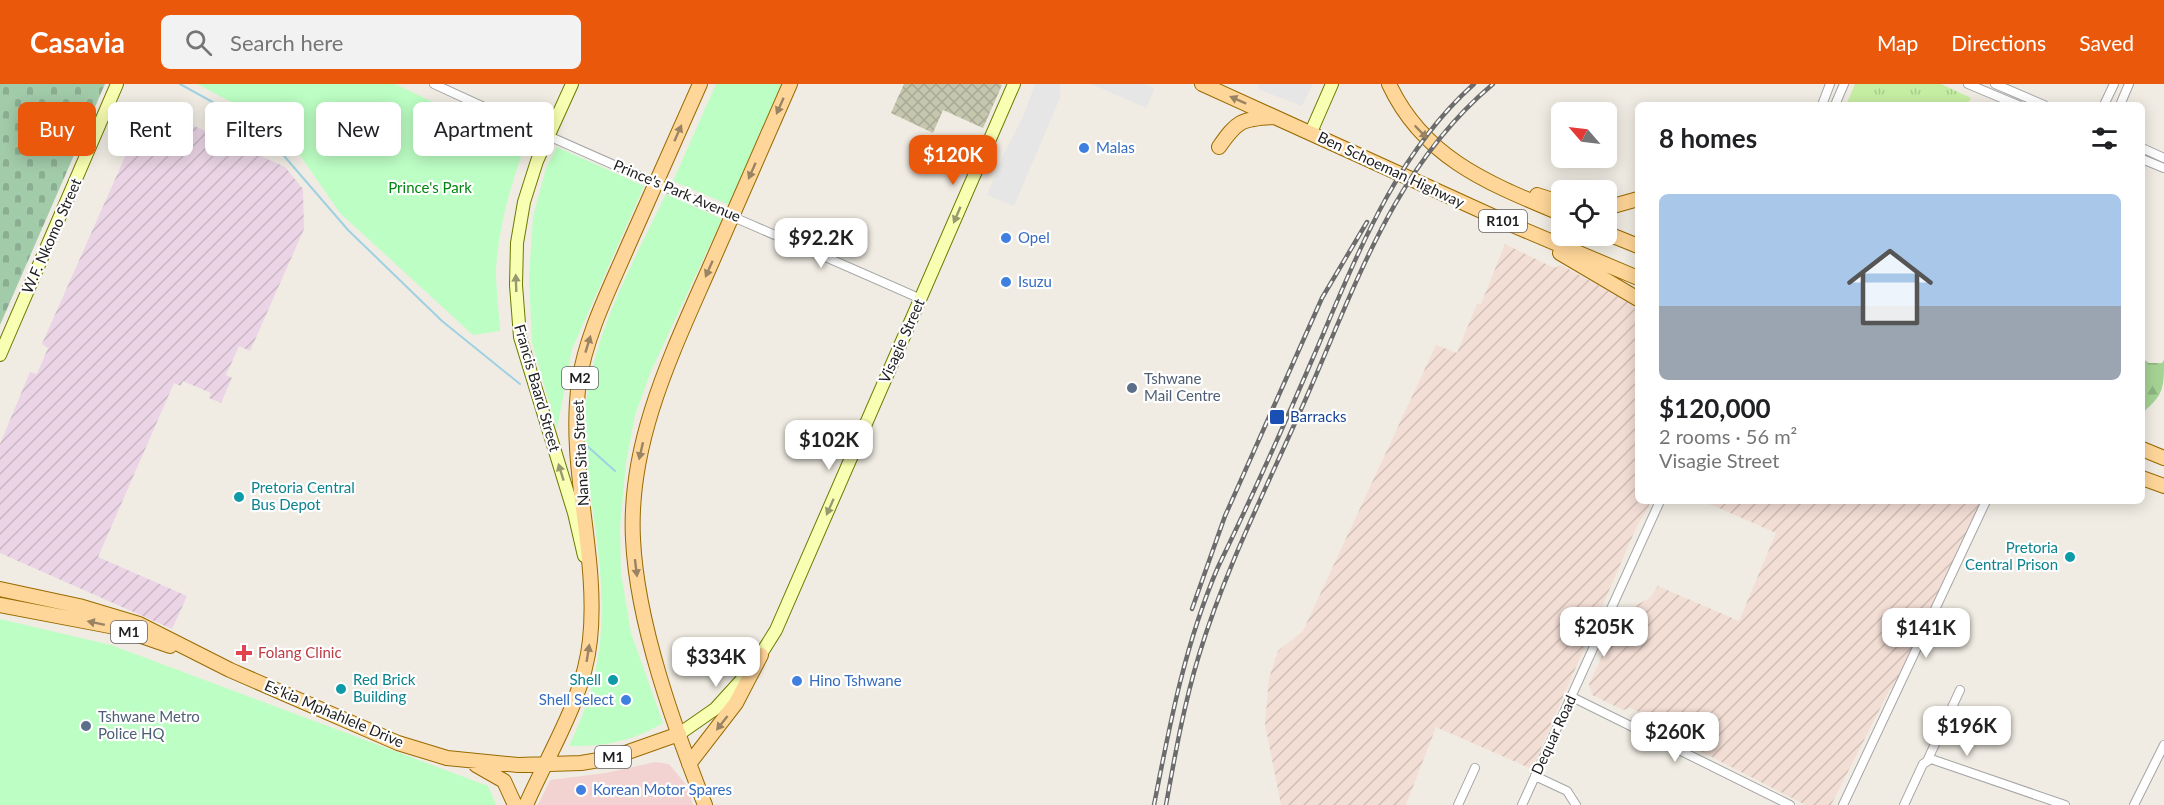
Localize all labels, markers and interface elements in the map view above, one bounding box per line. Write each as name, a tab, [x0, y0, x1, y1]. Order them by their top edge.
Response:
search box	[161, 15, 581, 69]
text: Casavia	[30, 25, 125, 59]
icon: search	[182, 26, 215, 59]
text: Search here	[230, 29, 344, 56]
text: Map	[1877, 30, 1918, 55]
text: Directions	[1951, 30, 2046, 55]
text: Saved	[2079, 30, 2134, 55]
one-way arrow	[1229, 96, 1246, 105]
one-way arrow	[775, 97, 785, 115]
chip: Buy	[18, 102, 96, 156]
chip: Rent	[108, 102, 193, 156]
chip: Filters	[205, 102, 304, 156]
chip: New	[316, 102, 401, 156]
chip: Apartment	[413, 102, 554, 156]
north arrow	[1551, 102, 1617, 168]
map controls	[1551, 102, 1617, 246]
text: 8 homes	[1659, 122, 1757, 154]
icon: filters	[2088, 122, 2121, 155]
one-way arrow	[674, 124, 684, 142]
one-way arrow	[1414, 125, 1428, 140]
street label: Ben Schoeman Highway	[1315, 127, 1468, 211]
pin: $120K	[911, 135, 995, 186]
place label: Malas	[1096, 138, 1135, 156]
marker: Malas	[1077, 141, 1091, 155]
text: $120K	[923, 142, 983, 166]
street label: Prince's Park Avenue	[611, 155, 744, 225]
one-way arrow	[747, 163, 756, 180]
street label: W.F. Nkomo Street	[18, 175, 85, 296]
park label: Prince's Park	[388, 178, 472, 196]
button: locate	[1551, 180, 1617, 246]
one-way arrow	[952, 206, 962, 224]
road number: R101	[1479, 210, 1527, 232]
pin: $92.2K	[772, 218, 870, 269]
text: $92.2K	[789, 225, 853, 249]
place label: Opel	[1018, 228, 1050, 246]
marker: Opel	[999, 231, 1013, 245]
icon: home	[1836, 233, 1944, 341]
one-way arrow	[704, 260, 714, 278]
place label: Isuzu	[1018, 272, 1052, 290]
one-way arrow	[511, 274, 520, 293]
marker: Isuzu	[999, 275, 1013, 289]
street label: Visagie Street	[874, 295, 928, 386]
street label: Francis Baard Street	[511, 322, 565, 454]
one-way arrow	[584, 335, 593, 353]
road number: M2	[562, 367, 598, 389]
place label: Tshwane Mail Centre	[1144, 369, 1221, 404]
marker: Tshwane Mail Centre	[1125, 381, 1139, 395]
text: $120,000	[1659, 392, 1771, 424]
street label: Nana Sita Street	[568, 399, 592, 507]
place label: Barracks	[1290, 407, 1347, 425]
marker: Barracks	[1268, 408, 1286, 426]
pin: $102K	[787, 420, 871, 471]
text: 2 rooms · 56 m²	[1659, 424, 1797, 448]
text: $102K	[799, 427, 859, 451]
one-way arrow	[636, 442, 645, 461]
text: Visagie Street	[1659, 448, 1779, 472]
one-way arrow	[556, 463, 566, 481]
place label: Pretoria Central Bus Depot	[251, 478, 355, 513]
marker: Pretoria Central Bus Depot	[232, 490, 246, 504]
one-way arrow	[825, 498, 835, 516]
place label: Pretoria Central Prison	[1965, 538, 2058, 573]
marker: Pretoria Central Prison	[2063, 550, 2077, 564]
one-way arrow	[631, 558, 641, 577]
pin: $205K	[1562, 607, 1646, 658]
pin: $141K	[1884, 608, 1968, 659]
text: $205K	[1574, 614, 1634, 638]
text: $141K	[1896, 615, 1956, 639]
one-way arrow	[86, 618, 105, 627]
road number: M1	[111, 621, 147, 643]
pin: $334K	[674, 637, 758, 688]
place label: Folang Clinic	[258, 643, 342, 661]
one-way arrow	[584, 643, 593, 662]
marker: Folang Clinic	[235, 644, 253, 662]
text: $334K	[686, 644, 746, 668]
place label: Red Brick Building	[353, 670, 416, 705]
place label: Shell	[570, 670, 601, 688]
place label: Hino Tshwane	[809, 671, 902, 689]
marker: Shell	[606, 673, 620, 687]
marker: Hino Tshwane	[790, 674, 804, 688]
street label: Es'kia Mphahlele Drive	[262, 676, 407, 751]
marker: Red Brick Building	[334, 682, 348, 696]
place label: Shell Select	[539, 690, 615, 708]
street label: Dequar Road	[1527, 692, 1579, 777]
marker: Shell Select	[619, 693, 633, 707]
pin: $196K	[1925, 706, 2009, 757]
place label: Tshwane Metro Police HQ	[98, 707, 200, 742]
pin: $260K	[1633, 712, 1717, 763]
text: $196K	[1937, 713, 1997, 737]
one-way arrow	[716, 716, 728, 731]
marker: Tshwane Metro Police HQ	[79, 719, 93, 733]
text: $260K	[1645, 719, 1705, 743]
road number: M1	[595, 746, 631, 768]
place label: Korean Motor Spares	[593, 780, 732, 798]
marker: Korean Motor Spares	[574, 783, 588, 797]

